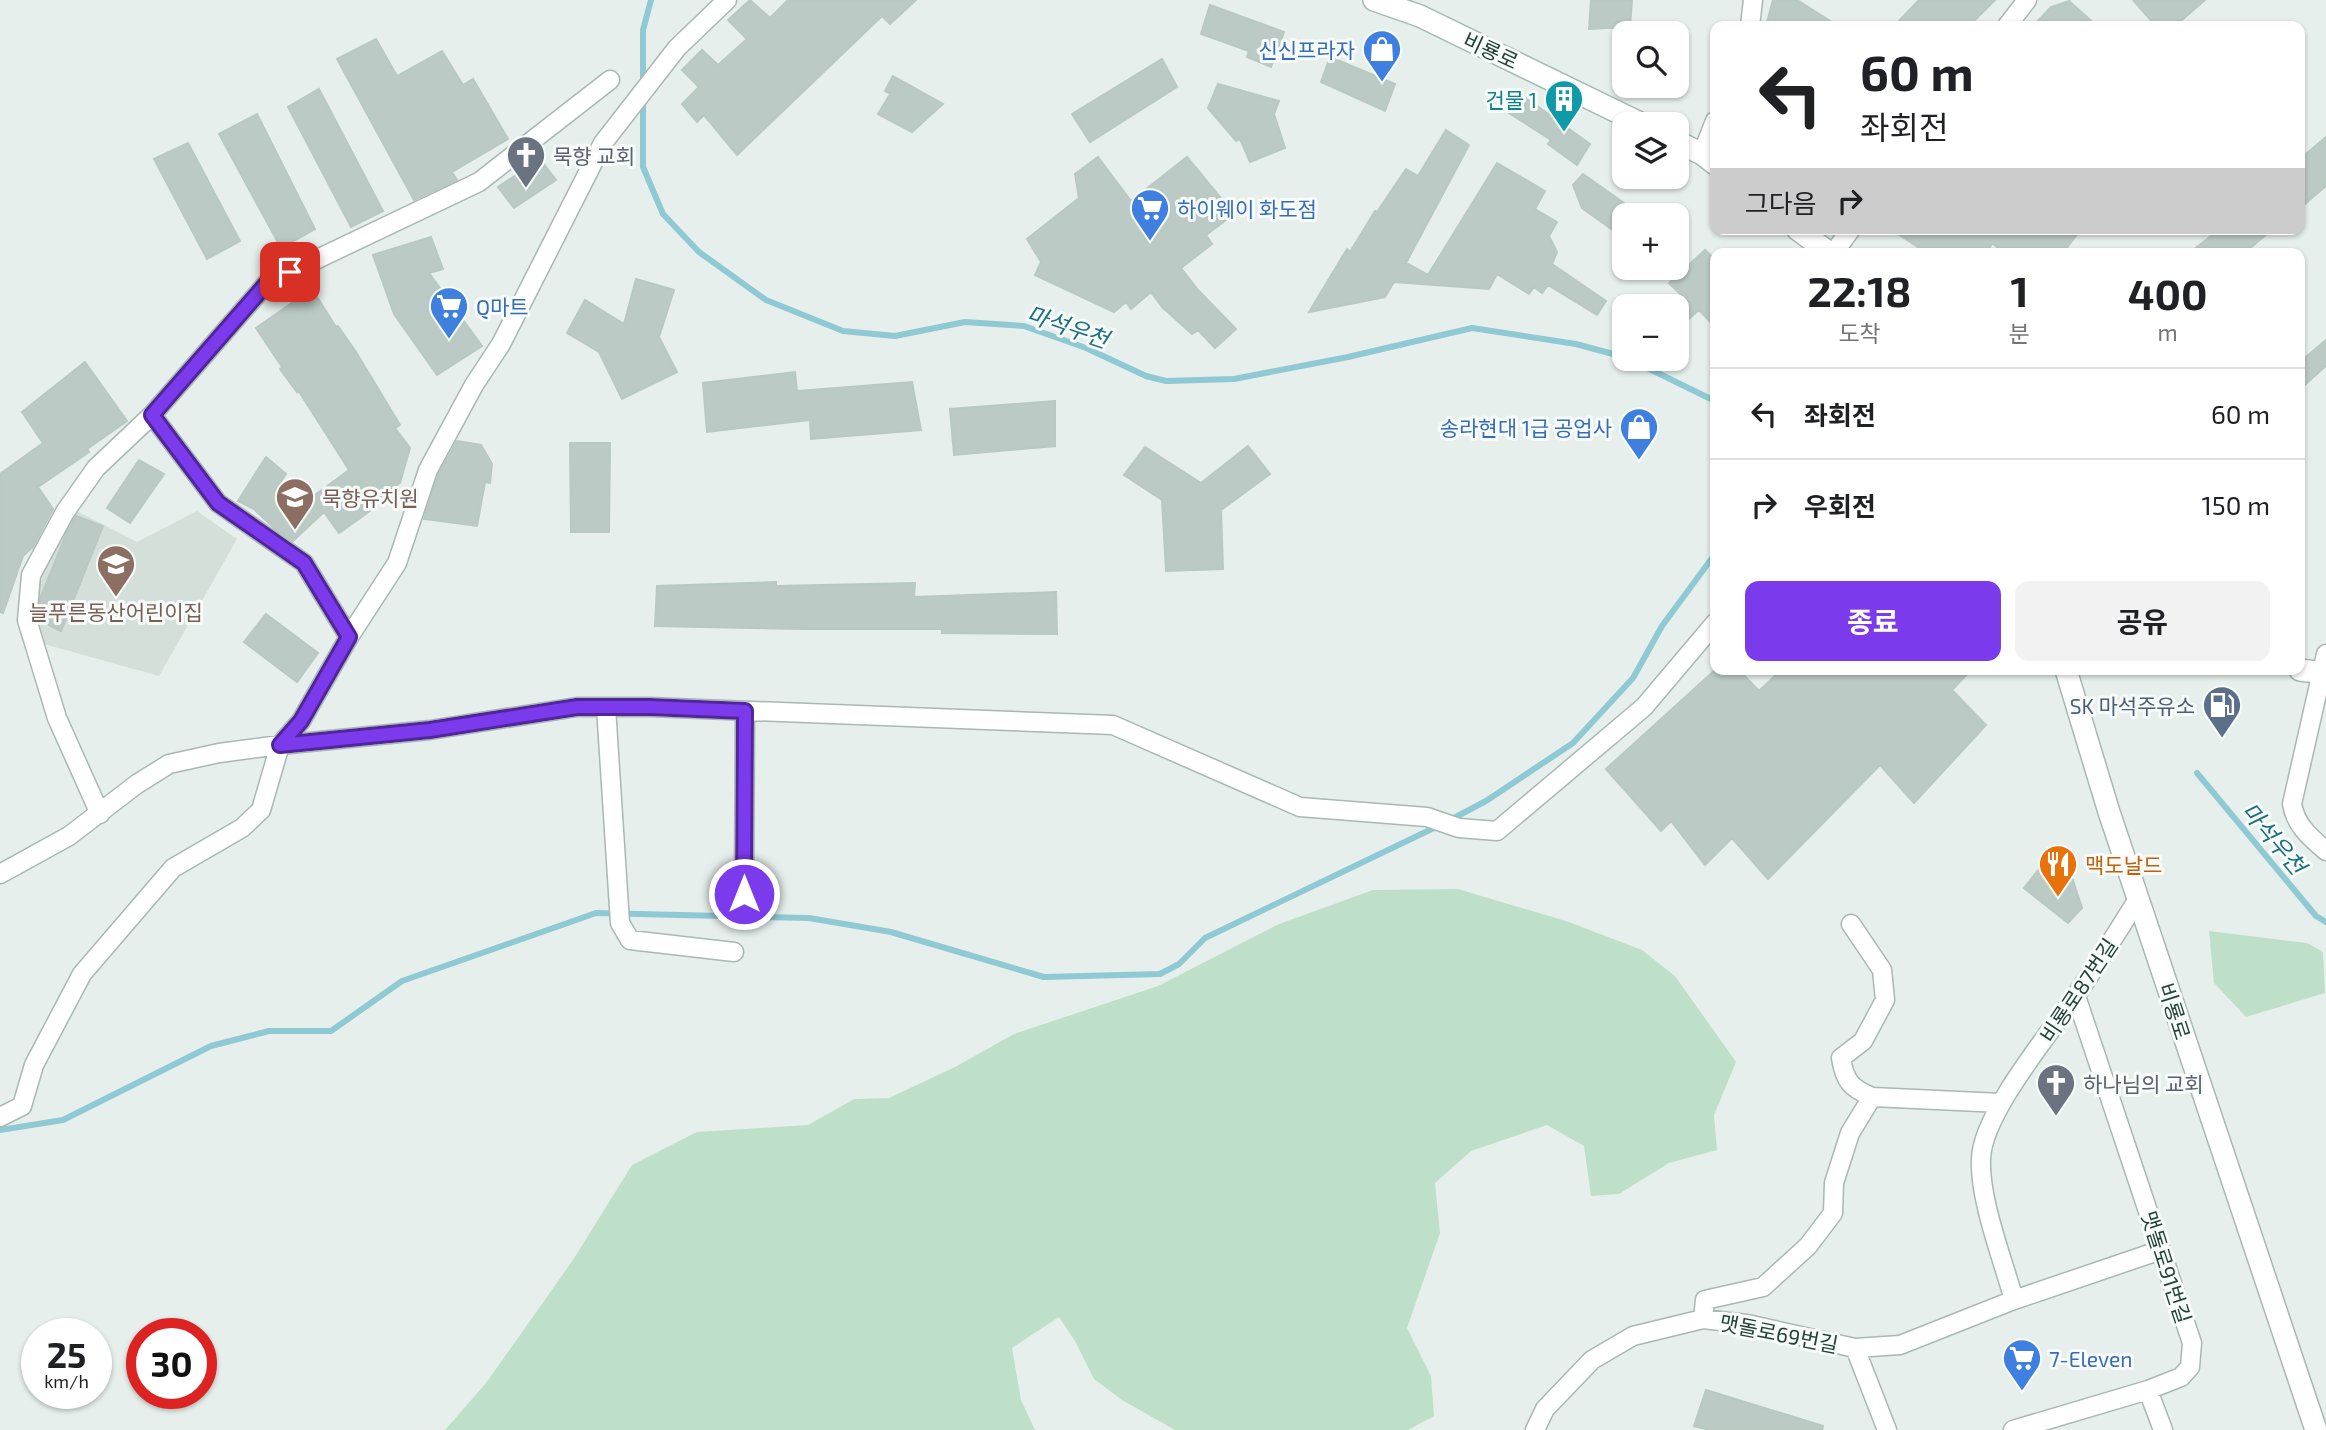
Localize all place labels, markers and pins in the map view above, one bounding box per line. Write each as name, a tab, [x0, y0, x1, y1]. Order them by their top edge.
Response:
shop icon: 신신프라자	[1361, 28, 1403, 83]
place label: 신신프라자	[1258, 37, 1355, 62]
building icon: 건물 1	[1543, 78, 1585, 133]
place label: 건물 1	[1485, 87, 1537, 112]
church icon: 묵향 교회	[505, 134, 547, 189]
place label: 묵향 교회	[553, 143, 635, 168]
supermarket icon: 하이웨이 화도점	[1129, 187, 1171, 242]
place label: 하이웨이 화도점	[1177, 196, 1317, 221]
pin	[260, 242, 320, 302]
supermarket icon: Q마트	[428, 285, 470, 340]
place label: Q마트	[476, 294, 529, 320]
shop icon: 송라현대 1급 공업사	[1618, 406, 1660, 461]
place label: 송라현대 1급 공업사	[1440, 415, 1612, 440]
school or university icon: 묵향유치원	[274, 476, 316, 531]
place label: 묵향유치원	[322, 485, 419, 510]
school or university icon: 늘푸른동산어린이집	[95, 543, 137, 598]
place label: 늘푸른동산어린이집	[29, 599, 203, 624]
fuel station icon: SK 마석주유소	[2201, 684, 2243, 739]
place label: SK 마석주유소	[2070, 693, 2195, 718]
restaurant icon: 맥도날드	[2037, 843, 2079, 898]
place label: 맥도날드	[2085, 852, 2162, 877]
church icon: 하나님의 교회	[2035, 1062, 2077, 1117]
place label: 하나님의 교회	[2083, 1071, 2204, 1096]
supermarket icon: 7-Eleven	[2001, 1337, 2043, 1392]
place label: 7-Eleven	[2049, 1346, 2132, 1371]

